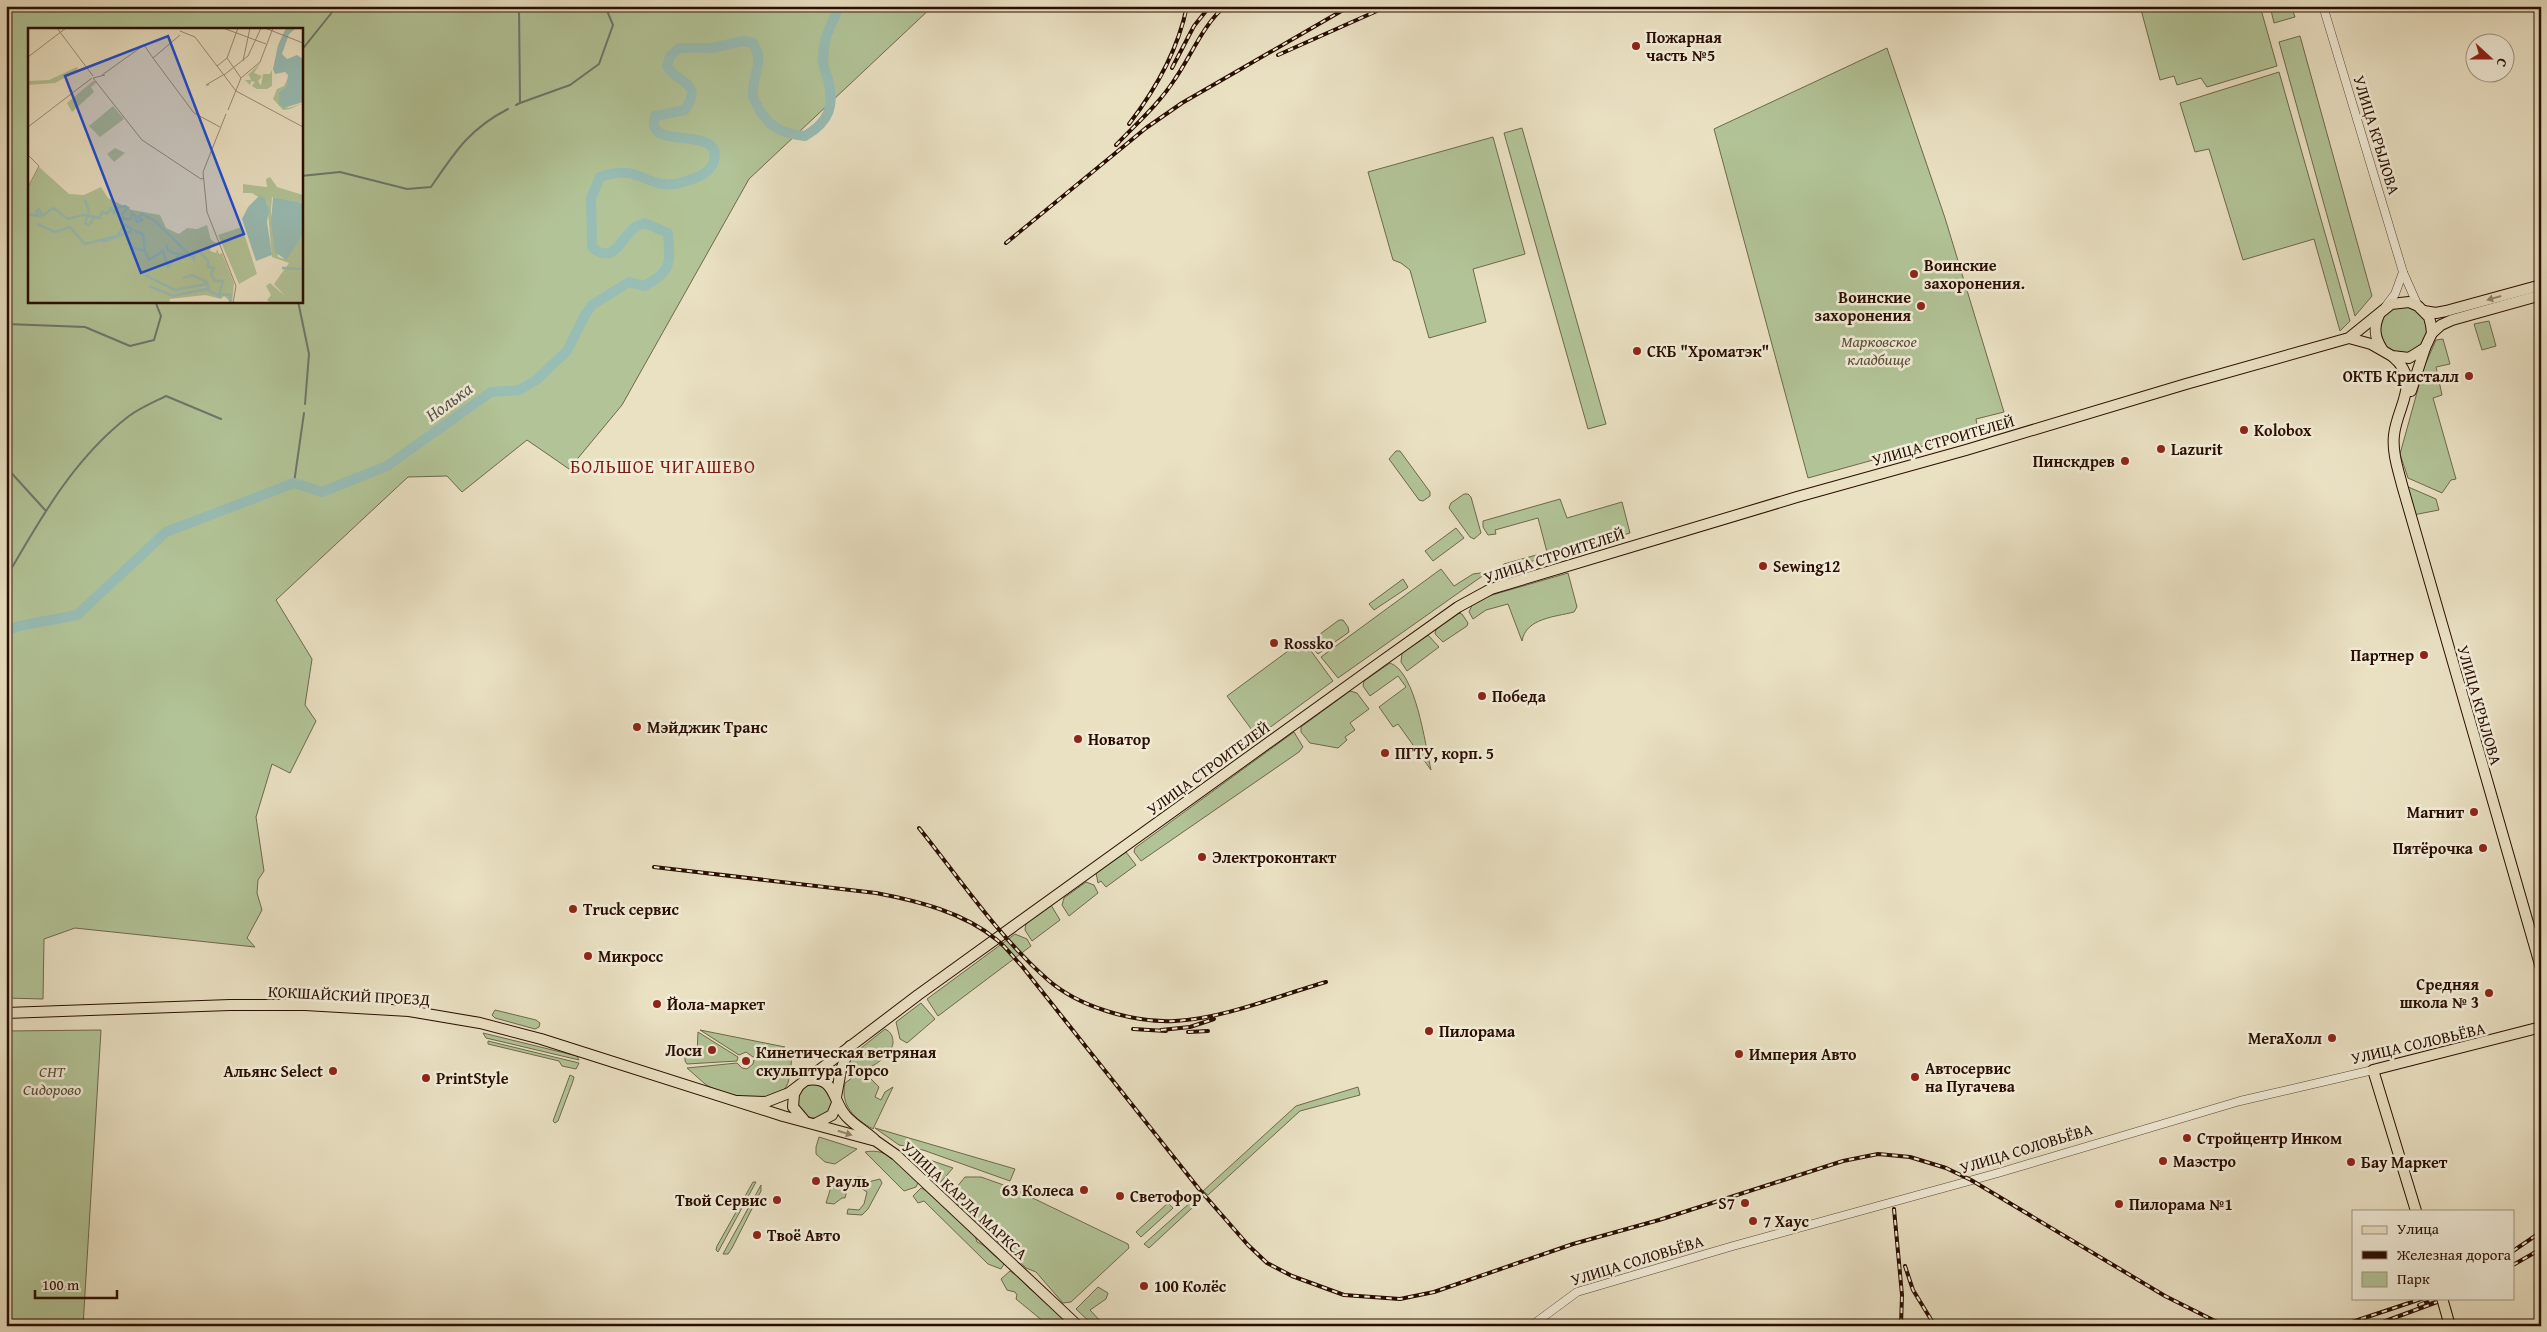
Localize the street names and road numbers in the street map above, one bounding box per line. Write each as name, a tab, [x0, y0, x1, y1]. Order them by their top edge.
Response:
street label: УЛИЦА КРЫЛОВА	[2347, 72, 2407, 198]
street label: УЛИЦА СТРОИТЕЛЕЙ	[1869, 408, 2017, 472]
street label: УЛИЦА СТРОИТЕЛЕЙ	[1480, 521, 1628, 589]
street label: УЛИЦА КРЫЛОВА	[2451, 642, 2509, 768]
street label: УЛИЦА СТРОИТЕЛЕЙ	[1141, 715, 1275, 821]
street label: КОКШАЙСКИЙ ПРОЕЗД	[267, 979, 431, 1011]
street label: УЛИЦА СОЛОВЬЁВА	[2348, 1016, 2488, 1070]
street label: УЛИЦА СОЛОВЬЁВА	[1957, 1116, 2095, 1180]
street label: УЛИЦА КАРЛА МАРКСА	[897, 1135, 1034, 1265]
street label: УЛИЦА СОЛОВЬЁВА	[1568, 1228, 1706, 1292]

